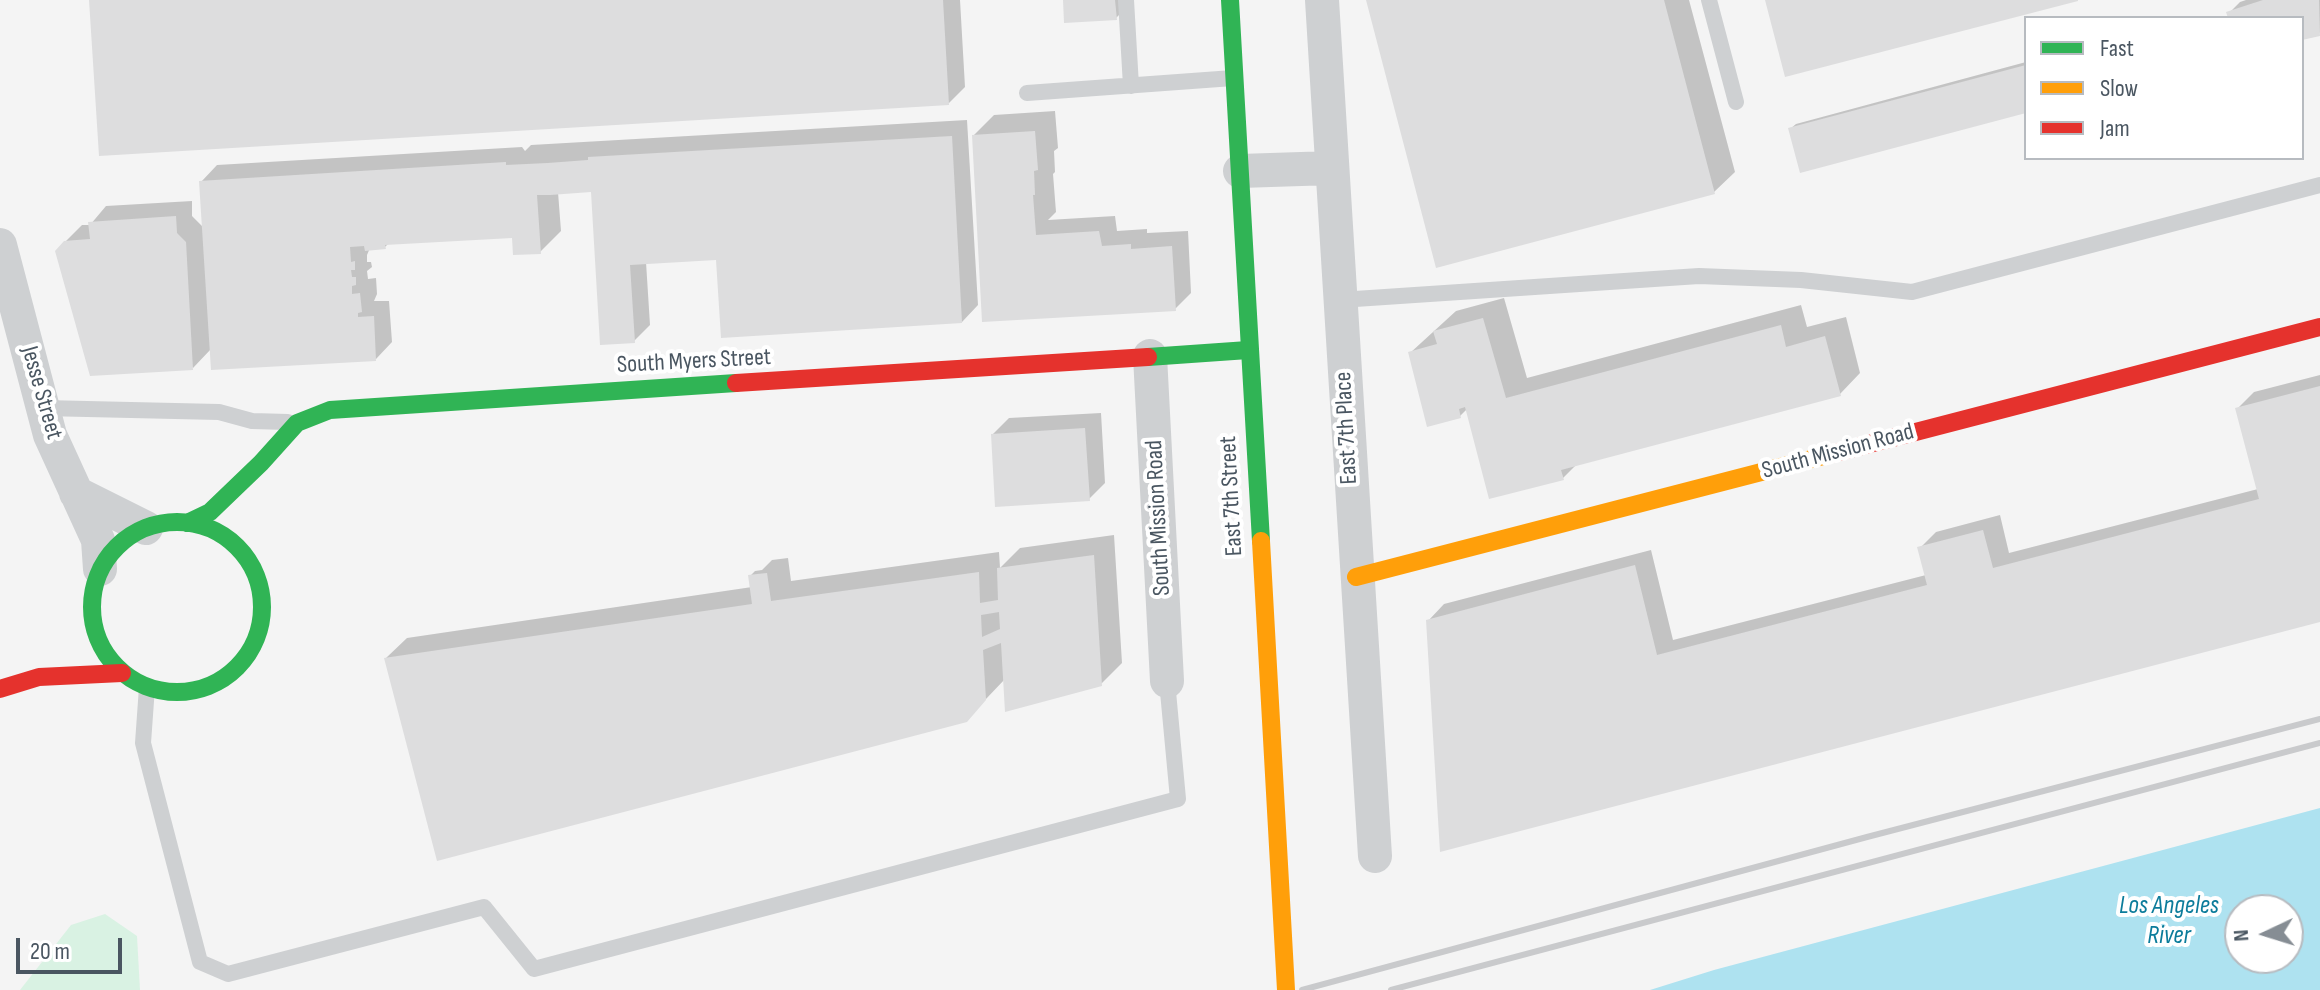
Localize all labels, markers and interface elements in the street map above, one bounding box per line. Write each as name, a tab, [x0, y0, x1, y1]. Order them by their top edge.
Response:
legend	[2024, 16, 2304, 160]
text: Fast	[2100, 34, 2134, 63]
text: Slow	[2100, 74, 2138, 103]
text: Jam	[2100, 114, 2130, 143]
street label: Jesse Street	[14, 343, 68, 443]
street label: South Myers Street	[616, 344, 772, 380]
street label: East 7th Place	[1330, 371, 1364, 485]
street label: South Mission Road	[1759, 418, 1917, 486]
street label: East 7th Street	[1214, 435, 1250, 557]
street label: South Mission Road	[1141, 439, 1177, 597]
water label: Los Angeles River	[2119, 890, 2219, 952]
north arrow	[2224, 894, 2304, 974]
scale bar	[20, 922, 126, 972]
text: N	[2228, 929, 2255, 942]
text: 20 m	[30, 937, 70, 966]

